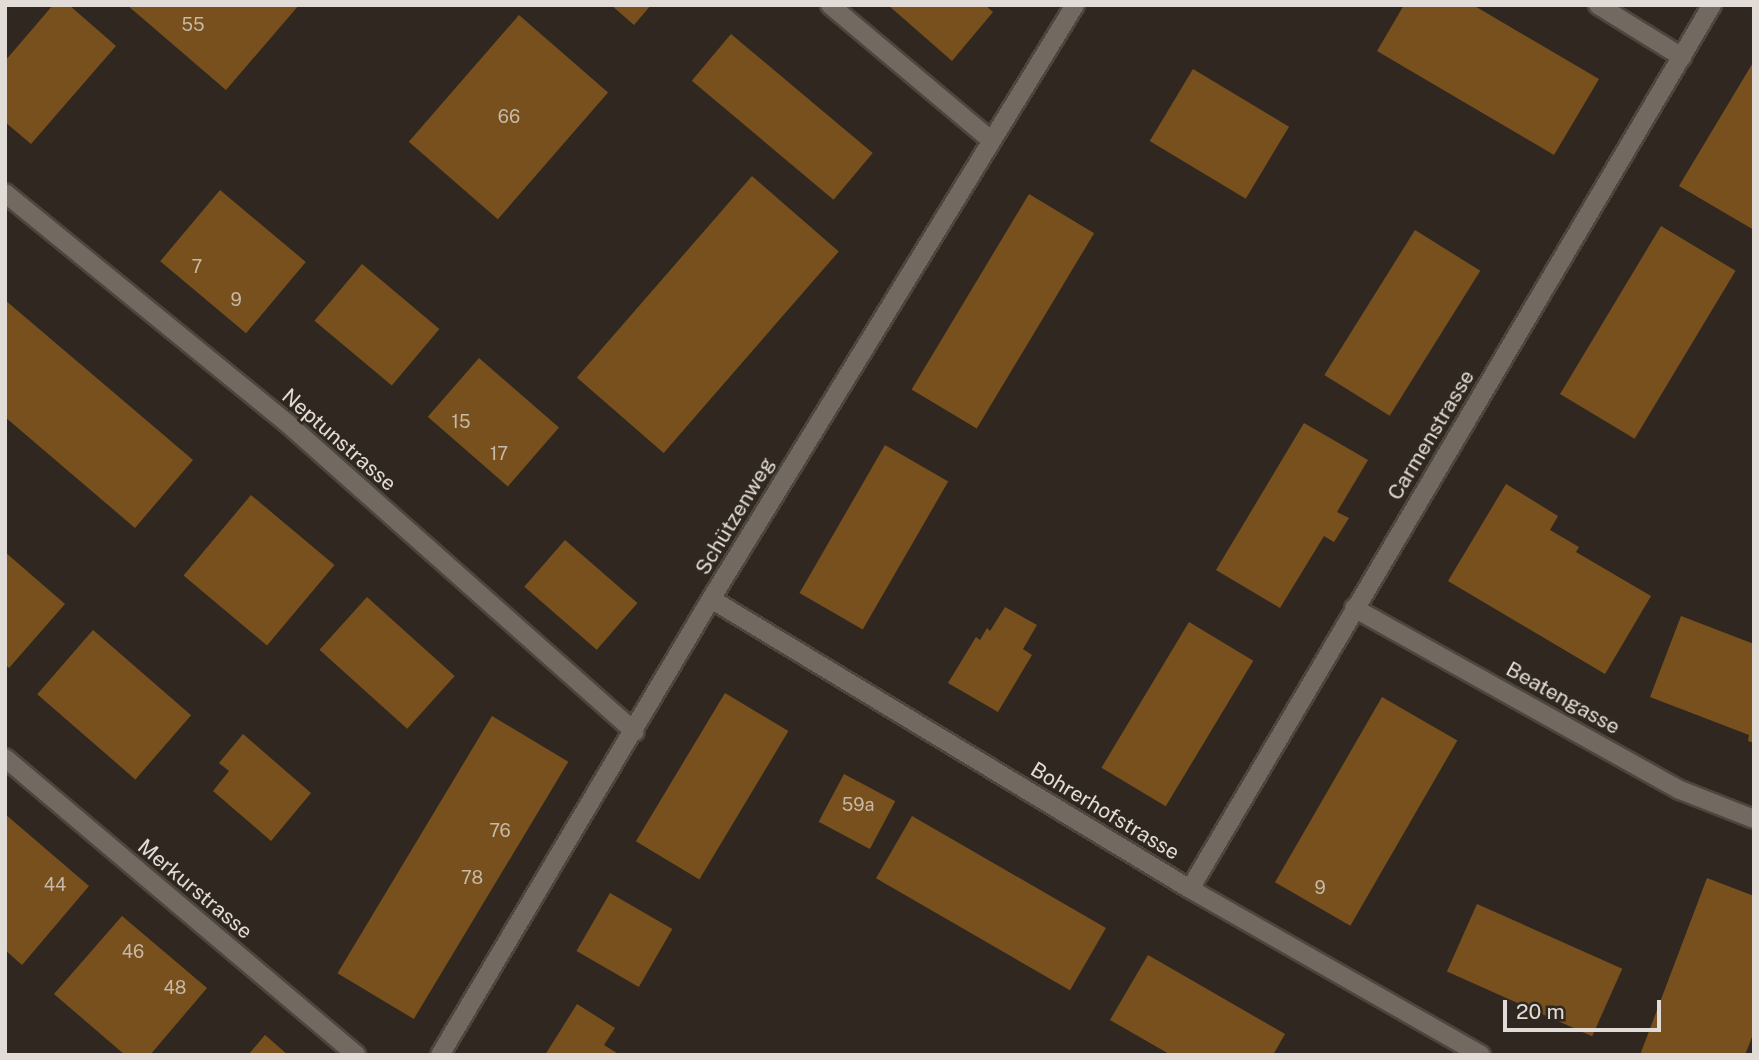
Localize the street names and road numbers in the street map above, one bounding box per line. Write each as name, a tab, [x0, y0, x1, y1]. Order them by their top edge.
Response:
street label: Carmenstrasse	[1382, 365, 1480, 505]
street label: Neptunstrasse	[277, 384, 401, 496]
street label: Schützenweg	[690, 453, 780, 579]
street label: Beatengasse	[1502, 656, 1624, 740]
street label: Bohrerhofstrasse	[1026, 757, 1184, 865]
street label: Merkurstrasse	[133, 834, 257, 944]

